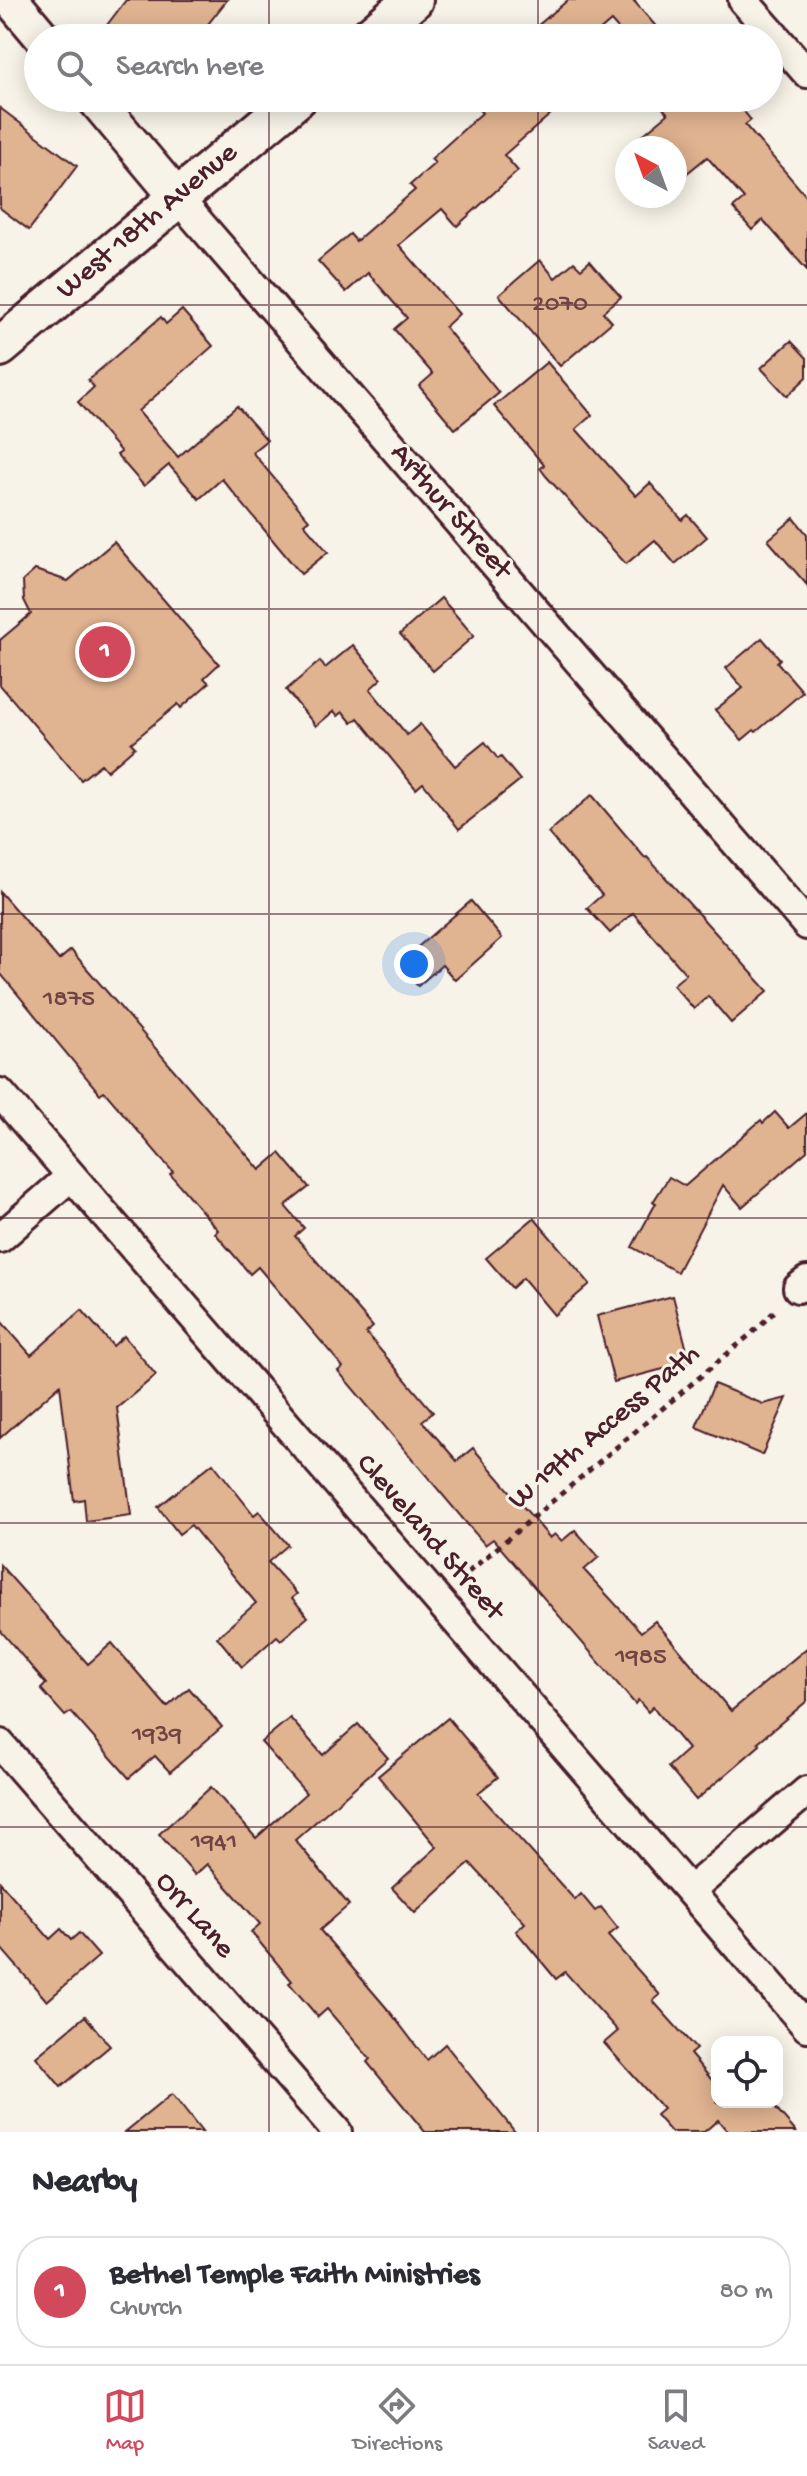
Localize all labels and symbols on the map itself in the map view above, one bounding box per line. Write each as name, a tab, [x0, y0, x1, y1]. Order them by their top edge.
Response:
street label: West 18th Avenue	[50, 136, 246, 308]
north arrow	[615, 136, 687, 208]
house number: 2070	[532, 290, 588, 321]
street label: Arthur Street	[382, 437, 520, 589]
pin: 1	[79, 622, 131, 682]
your location	[394, 944, 434, 984]
house number: 1875	[42, 985, 95, 1016]
street label: W 19th Access Path	[502, 1338, 708, 1518]
street label: Cleveland Street	[347, 1448, 513, 1631]
house number: 1985	[614, 1643, 667, 1674]
house number: 1939	[131, 1721, 182, 1752]
house number: 1941	[190, 1828, 237, 1859]
street label: Orr Lane	[147, 1865, 242, 1967]

